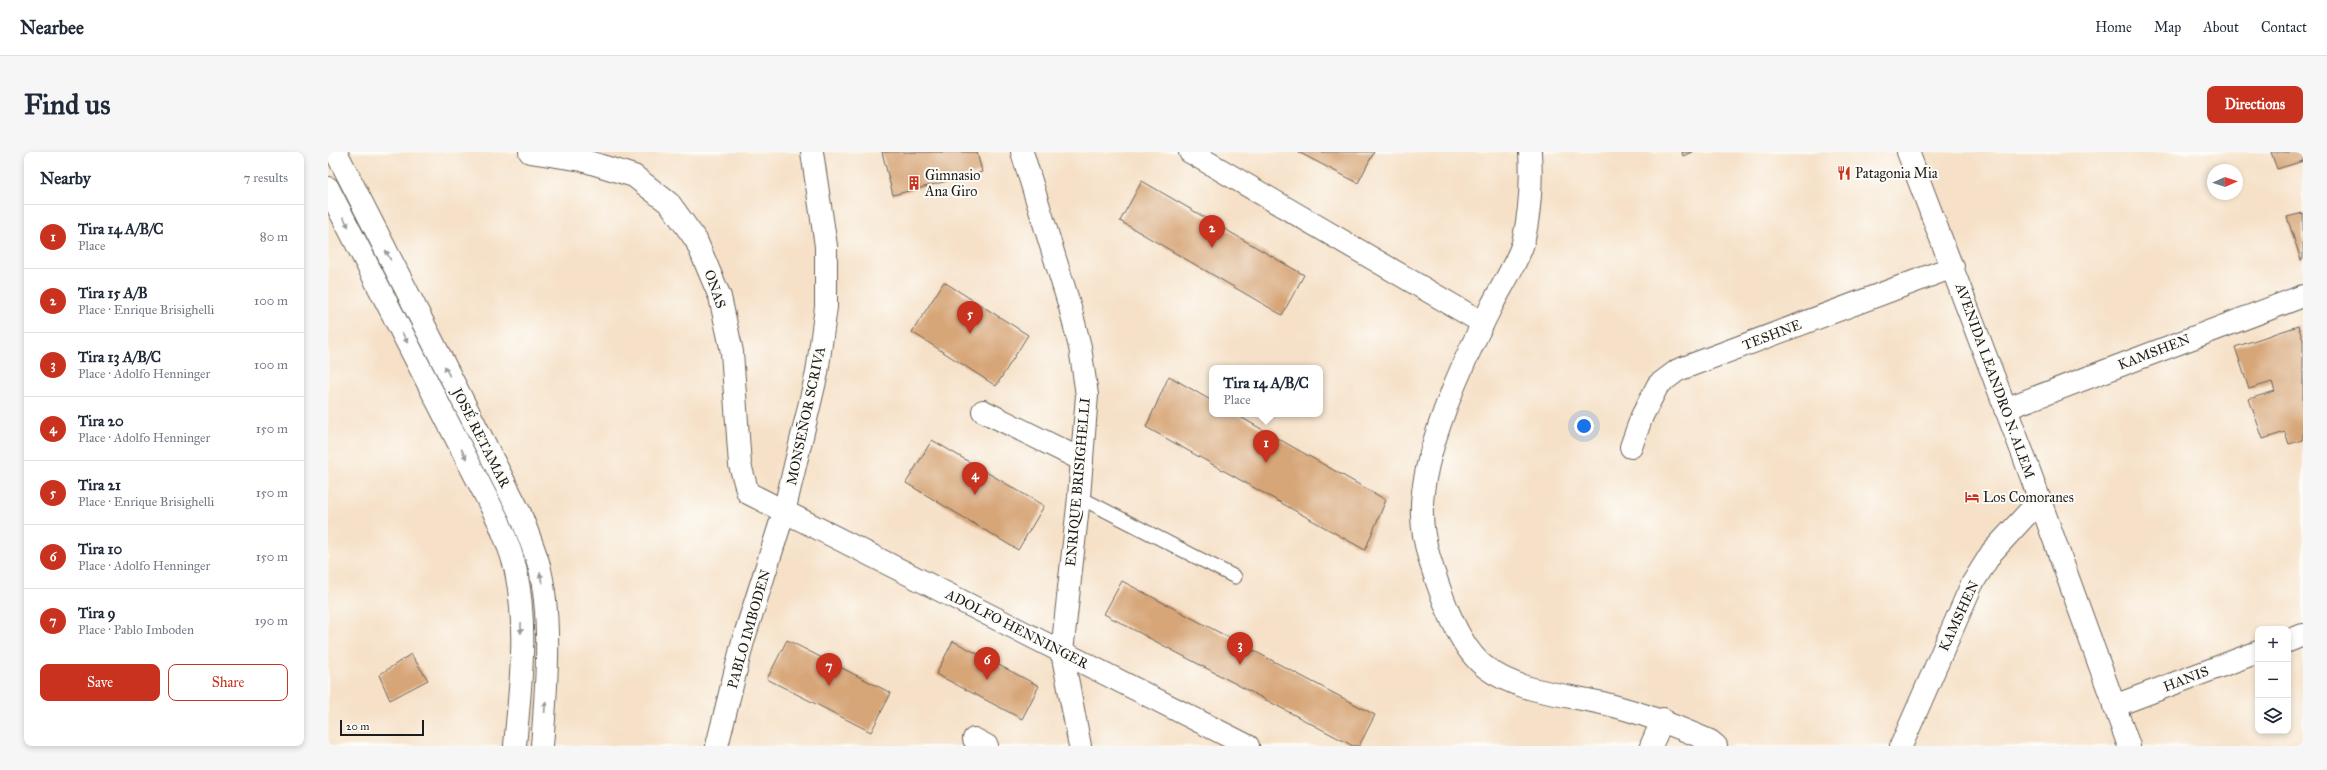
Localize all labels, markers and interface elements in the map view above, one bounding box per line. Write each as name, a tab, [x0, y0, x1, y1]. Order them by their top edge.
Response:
text: Nearbee	[20, 16, 84, 39]
text: Home	[2095, 19, 2132, 36]
text: Map	[2154, 19, 2181, 36]
text: About	[2203, 19, 2239, 36]
text: Contact	[2261, 19, 2307, 36]
button: Directions	[2207, 86, 2303, 123]
text: Find us	[24, 87, 110, 122]
north arrow	[2207, 164, 2243, 200]
restaurant icon: Patagonia Mia	[1836, 165, 1852, 181]
place label: Patagonia Mia	[1855, 165, 1938, 182]
place label: Gimnasio Ana Giro	[924, 167, 980, 200]
text: Nearby	[40, 168, 91, 189]
text: 7 results	[244, 170, 288, 186]
building icon: Gimnasio Ana Giro	[906, 175, 922, 191]
pin: 2	[1199, 215, 1225, 248]
one-way arrow	[343, 217, 349, 228]
text: Tira 14 A/B/C	[78, 220, 163, 238]
text: 1	[50, 229, 56, 245]
text: 80 m	[260, 229, 288, 245]
text: Place	[78, 238, 105, 254]
one-way arrow	[385, 249, 391, 261]
street label: ONAS	[700, 267, 730, 311]
street label: AVENIDA LEANDRO N. ALEM	[1951, 280, 2038, 481]
text: Tira 15 A/B	[78, 284, 148, 302]
text: 2	[50, 293, 56, 309]
text: 100 m	[254, 293, 288, 309]
pin: 5	[957, 301, 983, 334]
text: Place · Enrique Brisighelli	[78, 302, 214, 318]
street label: TESHNE	[1740, 316, 1804, 354]
street label: KAMSHEN	[2116, 330, 2193, 374]
one-way arrow	[402, 332, 409, 344]
street label: MONSEÑOR SCRIVA	[782, 344, 829, 487]
text: Tira 13 A/B/C	[78, 348, 161, 366]
text: 3	[50, 357, 56, 373]
text: 100 m	[254, 357, 288, 373]
one-way arrow	[444, 365, 450, 376]
popup	[1209, 365, 1323, 417]
text: Place · Adolfo Henninger	[78, 366, 210, 382]
text: Tira 14 A/B/C	[1223, 374, 1309, 392]
street label: JOSÉ RETAMAR	[447, 383, 516, 492]
text: Place	[1223, 392, 1251, 408]
street label: ENRIQUE BRISIGHELLI	[1062, 397, 1094, 567]
text: Tira 20	[78, 412, 124, 430]
your location	[1574, 416, 1594, 436]
text: 4	[49, 421, 57, 437]
text: 150 m	[256, 421, 288, 437]
text: Place · Adolfo Henninger	[78, 430, 210, 446]
pin: 1	[1253, 430, 1279, 463]
one-way arrow	[461, 448, 467, 460]
pin: 4	[962, 462, 988, 495]
text: Tira 21	[78, 476, 121, 494]
text: 5	[50, 485, 56, 501]
text: 150 m	[256, 485, 288, 501]
hotel icon: Los Comoranes	[1964, 489, 1980, 505]
place label: Los Comoranes	[1983, 489, 2074, 506]
text: Place · Enrique Brisighelli	[78, 494, 214, 510]
text: Tira 10	[78, 540, 122, 558]
text: 6	[50, 549, 56, 565]
text: 150 m	[256, 549, 288, 565]
text: Place · Adolfo Henninger	[78, 558, 210, 574]
street label: PABLO IMBODEN	[724, 567, 774, 691]
one-way arrow	[538, 571, 544, 584]
street label: KAMSHEN	[1935, 578, 1983, 654]
street label: ADOLFO HENNINGER	[942, 585, 1092, 673]
text: Tira 9	[78, 604, 116, 622]
text: 7	[50, 613, 56, 629]
text: 190 m	[255, 613, 288, 629]
text: Place · Pablo Imboden	[78, 622, 194, 638]
one-way arrow	[518, 622, 525, 634]
map controls	[2255, 626, 2291, 734]
button: +	[2255, 626, 2291, 662]
pin: 3	[1227, 632, 1253, 665]
pin: 6	[974, 647, 1000, 680]
pin: 7	[816, 653, 842, 686]
button: −	[2255, 662, 2291, 698]
street label: HANIS	[2161, 663, 2211, 695]
button: Save	[40, 664, 160, 701]
button: Share	[168, 664, 288, 701]
button: layers	[2255, 698, 2291, 734]
one-way arrow	[542, 701, 549, 713]
scale bar	[340, 718, 424, 737]
text: 20 m	[346, 720, 369, 733]

